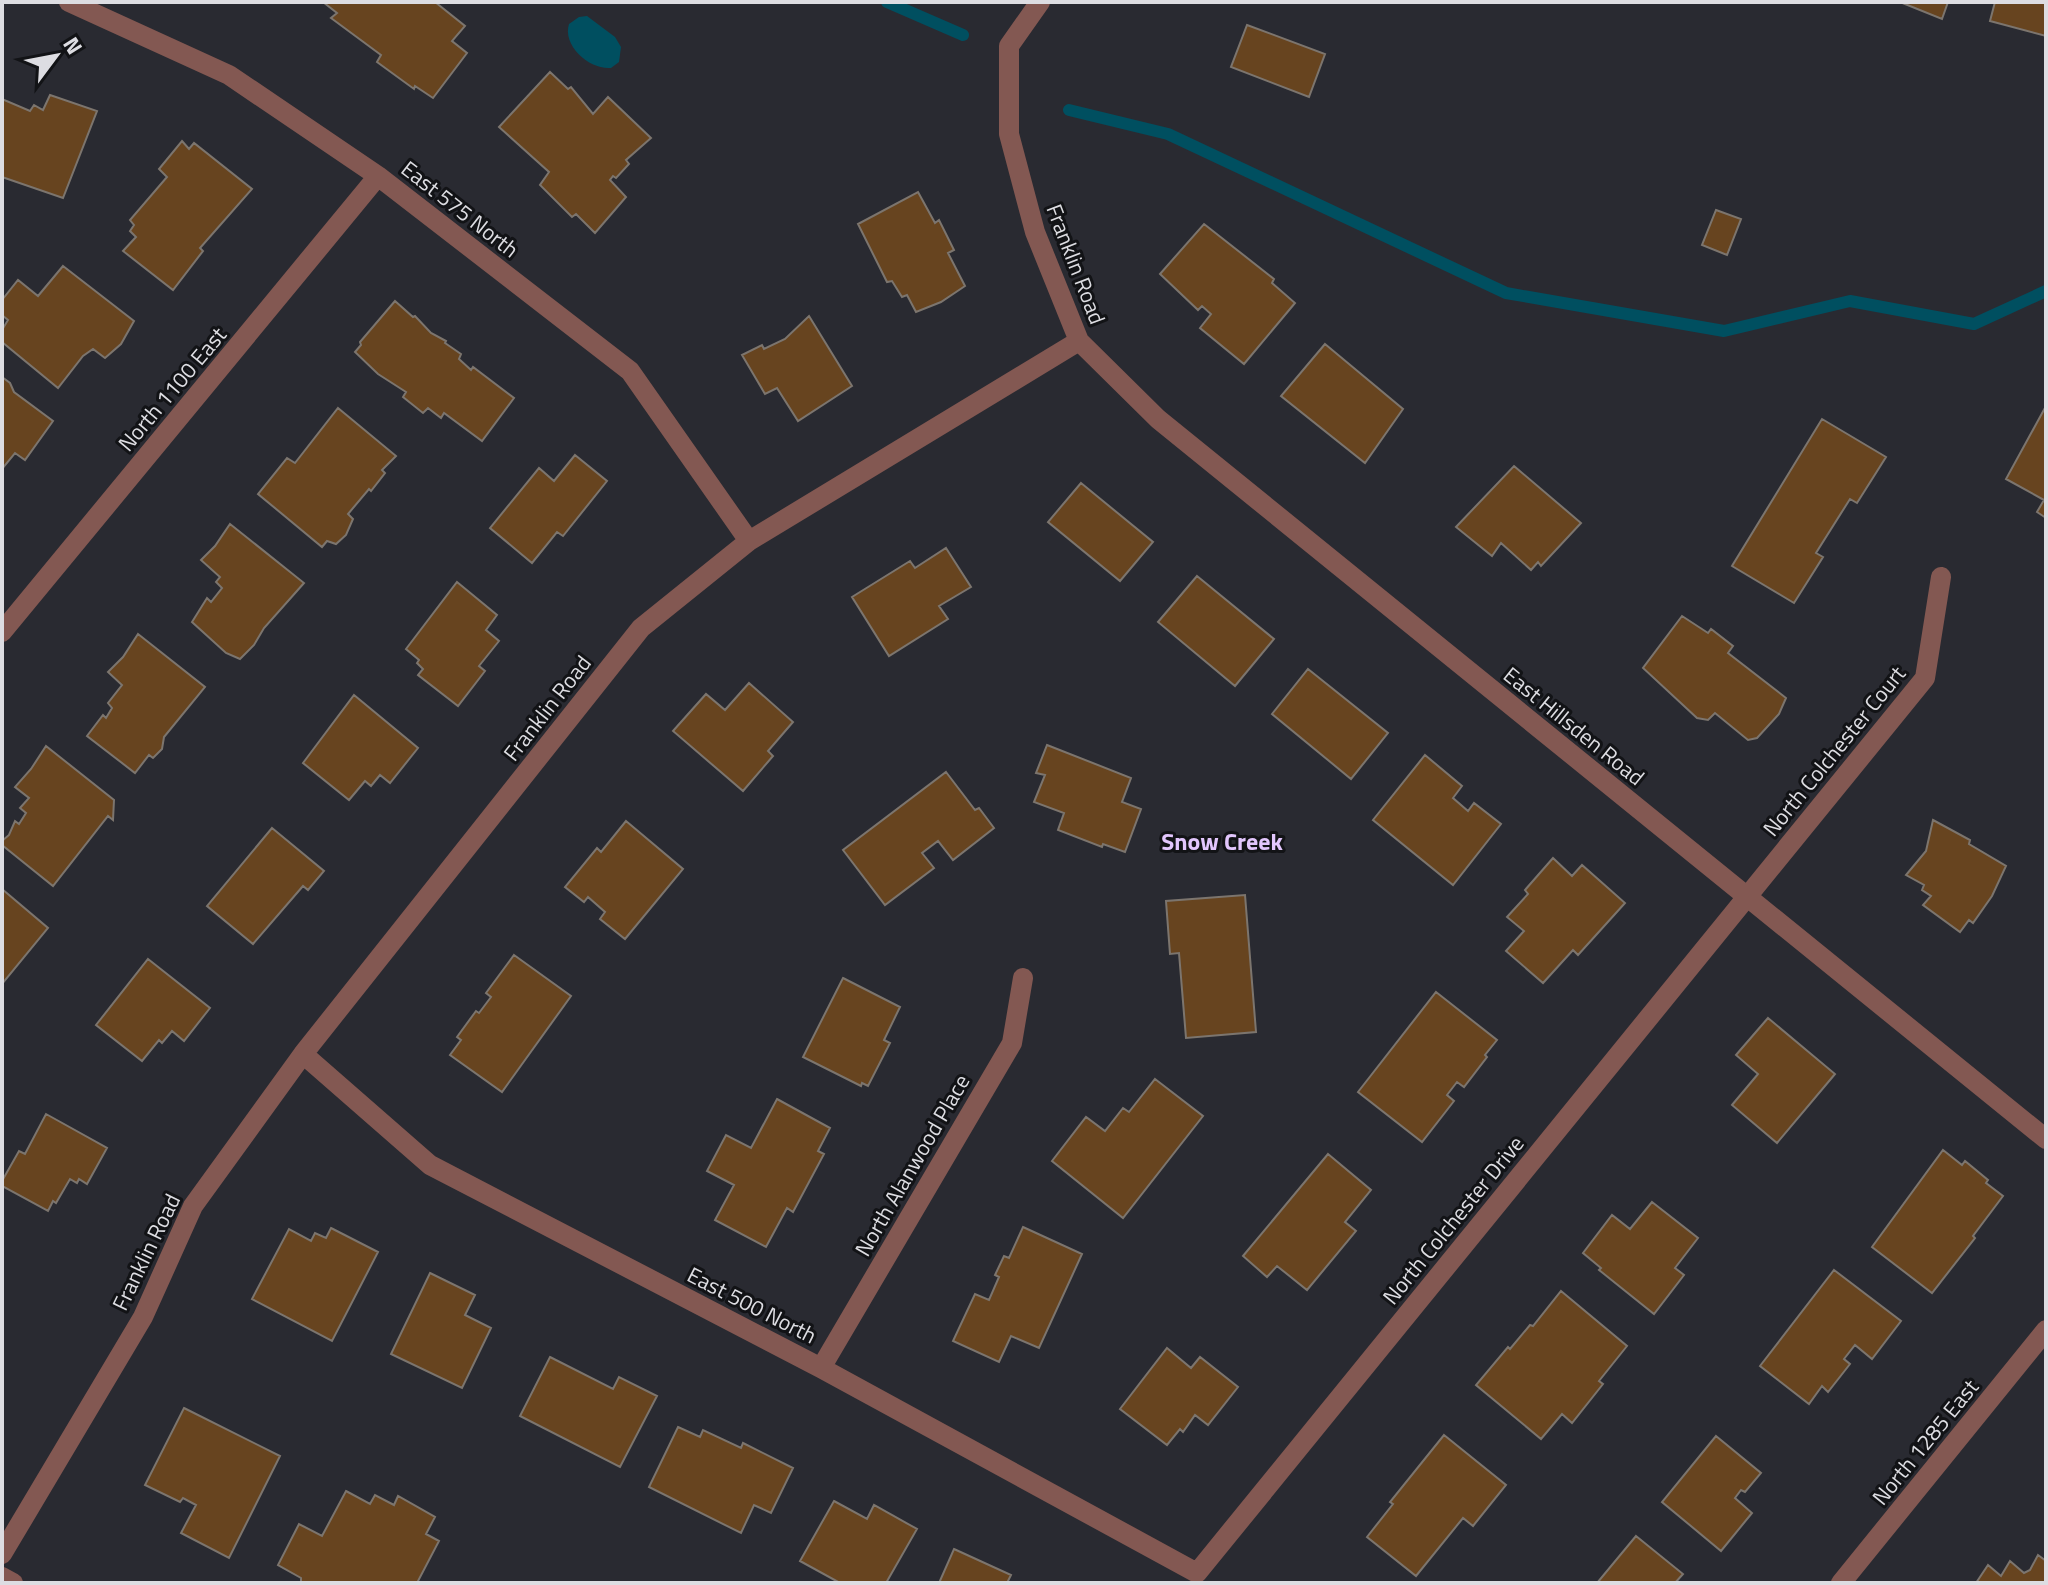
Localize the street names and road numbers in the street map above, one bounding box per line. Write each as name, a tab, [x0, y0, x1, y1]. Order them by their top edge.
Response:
street label: East 575 North	[394, 152, 526, 266]
street label: Franklin Road	[1038, 199, 1114, 329]
street label: North 1100 East	[110, 319, 235, 459]
street label: Franklin Road	[495, 648, 599, 768]
street label: East Hillsden Road	[1496, 658, 1652, 794]
street label: North Colchester Court	[1754, 658, 1914, 844]
street label: North Alanwood Place	[846, 1068, 978, 1262]
street label: North Colchester Drive	[1374, 1128, 1532, 1312]
street label: Franklin Road	[103, 1188, 189, 1316]
street label: East 500 North	[681, 1258, 823, 1352]
street label: North 1285 East	[1863, 1371, 1987, 1512]

